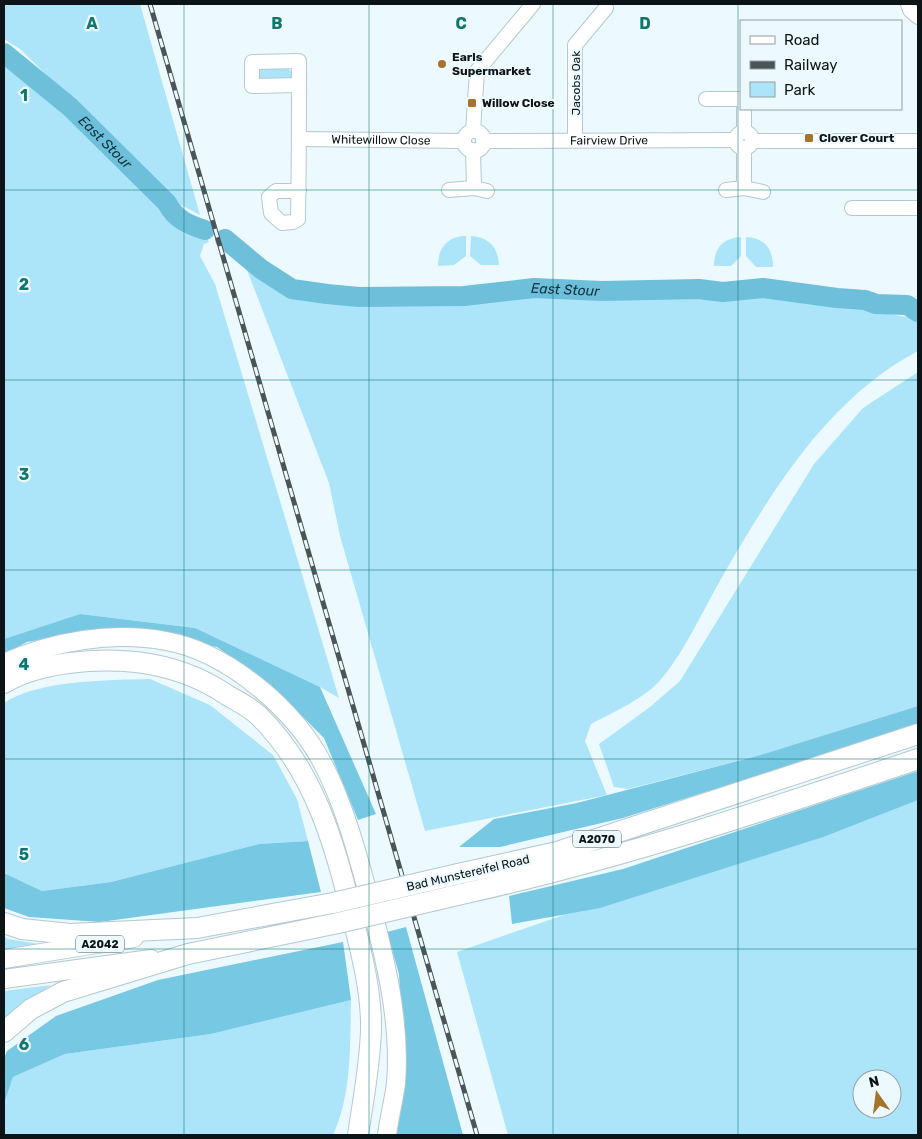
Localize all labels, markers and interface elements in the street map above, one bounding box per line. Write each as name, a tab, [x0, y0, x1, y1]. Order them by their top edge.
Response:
text: A	[86, 14, 98, 33]
text: B	[271, 14, 283, 33]
text: C	[455, 14, 467, 33]
text: D	[639, 14, 651, 33]
legend	[740, 20, 902, 110]
text: Road	[784, 31, 820, 49]
place label: Earls Supermarket	[452, 50, 531, 78]
street label: Jacobs Oak	[569, 50, 583, 115]
text: Railway	[784, 56, 838, 74]
marker: Earls Supermarket	[436, 58, 448, 70]
text: Park	[784, 81, 815, 99]
text: 1	[20, 86, 28, 105]
place label: Willow Close	[482, 96, 555, 110]
marker: Willow Close	[466, 97, 478, 109]
water label: East Stour	[75, 112, 136, 173]
place label: Clover Court	[819, 131, 895, 145]
street label: Whitewillow Close	[331, 132, 431, 148]
marker: Clover Court	[803, 132, 815, 144]
street label: Fairview Drive	[570, 133, 648, 148]
text: 2	[19, 275, 29, 294]
water label: East Stour	[531, 280, 601, 300]
text: 3	[19, 465, 29, 484]
text: 4	[19, 655, 30, 674]
road number: A2070	[573, 831, 621, 848]
text: 5	[19, 845, 29, 864]
street label: Bad Munstereifel Road	[405, 852, 531, 894]
road number: A2042	[76, 936, 124, 952]
text: 6	[19, 1035, 29, 1054]
north arrow	[852, 1069, 902, 1119]
text: N	[867, 1072, 881, 1091]

